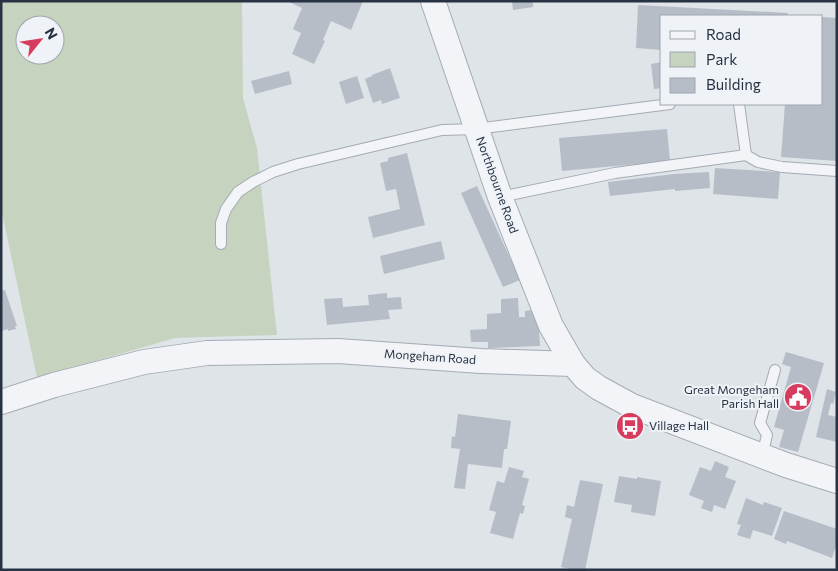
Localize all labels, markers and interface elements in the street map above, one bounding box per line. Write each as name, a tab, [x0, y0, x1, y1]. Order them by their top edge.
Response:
north arrow	[15, 15, 65, 65]
legend	[660, 15, 823, 105]
text: N	[42, 24, 62, 42]
text: Road	[706, 25, 741, 43]
text: Park	[706, 50, 737, 68]
text: Building	[706, 75, 761, 93]
street label: Northbourne Road	[474, 134, 522, 235]
street label: Mongeham Road	[384, 346, 477, 366]
place label: Great Mongeham Parish Hall	[684, 382, 779, 410]
public building icon: Great Mongeham Parish Hall	[783, 382, 813, 412]
bus stop icon: Village Hall	[615, 411, 645, 441]
place label: Village Hall	[649, 418, 709, 432]

